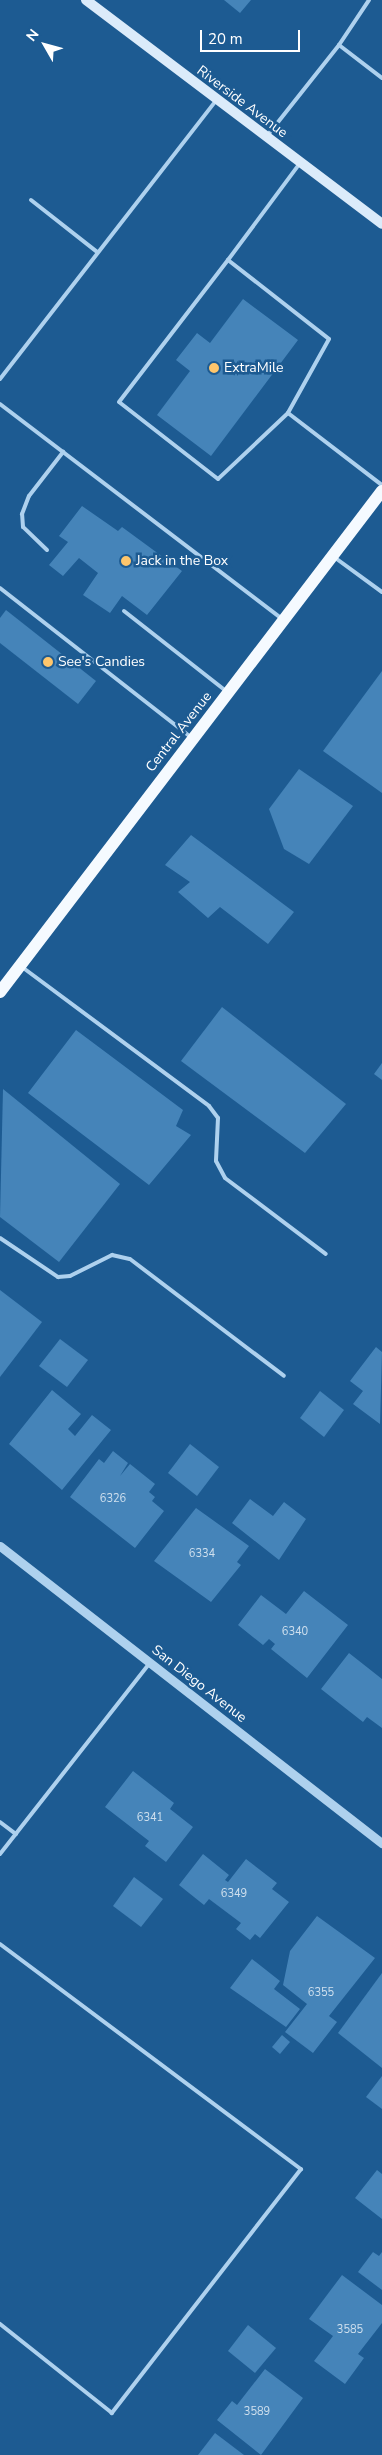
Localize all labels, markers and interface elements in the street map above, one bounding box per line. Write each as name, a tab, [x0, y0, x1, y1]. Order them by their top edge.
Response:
north arrow	[20, 20, 70, 70]
scale bar	[202, 20, 302, 52]
text: N	[22, 25, 43, 45]
text: 20 m	[208, 29, 243, 49]
street label: Riverside Avenue	[193, 63, 291, 141]
place label: ExtraMile	[224, 360, 284, 376]
marker: ExtraMile	[208, 362, 220, 374]
place label: Jack in the Box	[136, 553, 228, 569]
marker: Jack in the Box	[120, 555, 132, 567]
place label: See's Candies	[58, 654, 145, 670]
marker: See's Candies	[42, 656, 54, 668]
street label: Central Avenue	[143, 689, 215, 775]
house number: 6326	[100, 1492, 126, 1506]
house number: 6334	[189, 1547, 215, 1561]
house number: 6340	[282, 1625, 308, 1639]
street label: San Diego Avenue	[148, 1642, 250, 1726]
house number: 6341	[137, 1811, 163, 1825]
house number: 6349	[221, 1887, 247, 1901]
house number: 6355	[308, 1986, 334, 2000]
house number: 3585	[337, 2323, 363, 2337]
house number: 3589	[244, 2405, 270, 2419]

